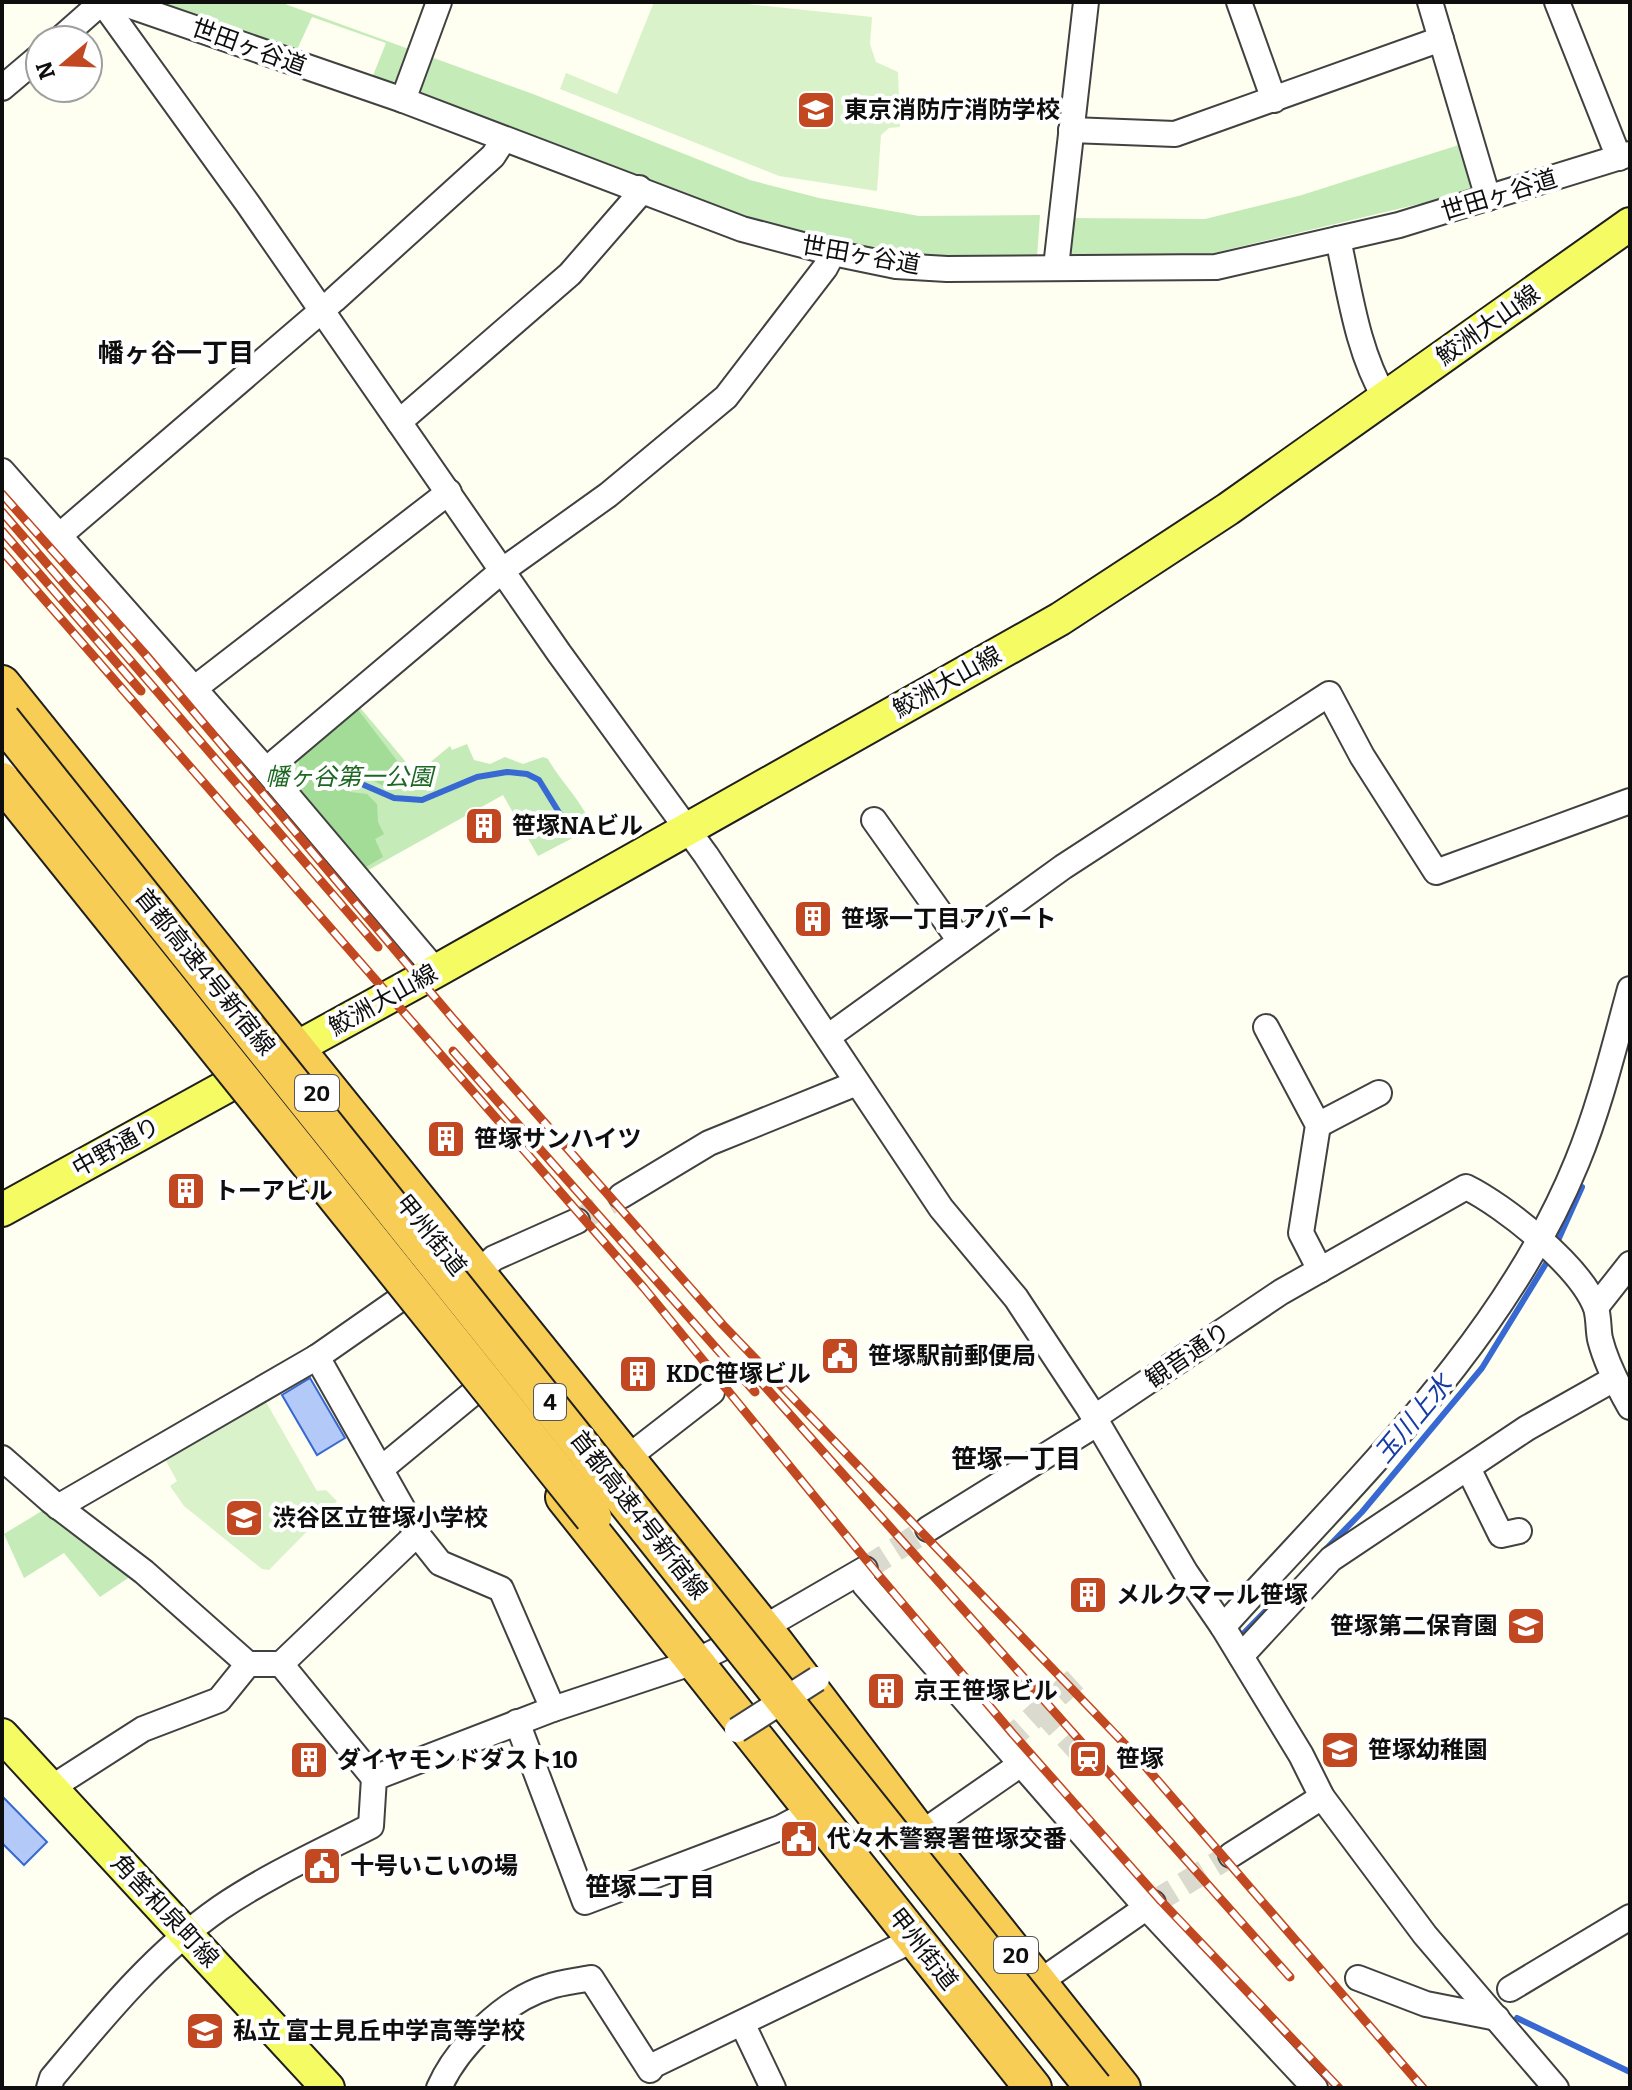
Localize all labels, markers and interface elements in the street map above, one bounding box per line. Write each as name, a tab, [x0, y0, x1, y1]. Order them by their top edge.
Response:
street label: 世田ヶ谷道	[188, 13, 310, 81]
north arrow	[24, 24, 104, 104]
text: N	[30, 58, 61, 83]
school or university icon: 東京消防庁消防学校	[795, 89, 837, 131]
place label: 東京消防庁消防学校	[844, 96, 1060, 124]
street label: 世田ヶ谷道	[1438, 164, 1560, 226]
street label: 世田ヶ谷道	[799, 231, 923, 279]
street label: 鮫洲大山線	[1431, 279, 1545, 371]
district label: 幡ヶ谷一丁目	[98, 338, 254, 369]
street label: 鮫洲大山線	[888, 641, 1006, 723]
park label: 幡ヶ谷第一公園	[265, 763, 436, 791]
building icon: 笹塚NAビル	[463, 805, 505, 847]
place label: 笹塚NAビル	[512, 812, 643, 840]
street label: 首都高速4号新宿線	[129, 883, 281, 1061]
building icon: 笹塚一丁目アパート	[792, 898, 834, 940]
place label: 笹塚一丁目アパート	[841, 905, 1057, 933]
street label: 鮫洲大山線	[324, 959, 442, 1041]
road number: 20	[295, 1075, 339, 1111]
street label: 中野通り	[67, 1111, 165, 1183]
building icon: 笹塚サンハイツ	[425, 1118, 467, 1160]
place label: 笹塚サンハイツ	[474, 1125, 642, 1153]
building icon: トーアビル	[165, 1170, 207, 1212]
place label: トーアビル	[214, 1177, 333, 1205]
street label: 甲州街道	[390, 1189, 472, 1281]
street label: 観音通り	[1140, 1317, 1236, 1393]
public building icon: 笹塚駅前郵便局	[819, 1335, 861, 1377]
place label: 笹塚駅前郵便局	[868, 1342, 1036, 1370]
building icon: KDC笹塚ビル	[617, 1353, 659, 1395]
place label: KDC笹塚ビル	[666, 1360, 811, 1388]
water label: 玉川上水	[1368, 1367, 1461, 1469]
road number: 4	[534, 1384, 566, 1420]
street label: 首都高速4号新宿線	[565, 1425, 713, 1605]
district label: 笹塚一丁目	[951, 1444, 1081, 1475]
school or university icon: 渋谷区立笹塚小学校	[223, 1497, 265, 1539]
place label: 渋谷区立笹塚小学校	[272, 1504, 488, 1532]
building icon: メルクマール笹塚	[1067, 1574, 1109, 1616]
place label: メルクマール笹塚	[1116, 1581, 1308, 1609]
school or university icon: 笹塚第二保育園	[1505, 1605, 1547, 1647]
place label: 笹塚第二保育園	[1330, 1612, 1498, 1640]
building icon: 京王笹塚ビル	[865, 1670, 907, 1712]
place label: 京王笹塚ビル	[914, 1677, 1058, 1705]
school or university icon: 笹塚幼稚園	[1319, 1729, 1361, 1771]
place label: 笹塚幼稚園	[1368, 1736, 1488, 1764]
station icon: 笹塚	[1067, 1738, 1109, 1780]
building icon: ダイヤモンドダスト10	[288, 1739, 330, 1781]
place label: 笹塚	[1116, 1745, 1164, 1773]
place label: ダイヤモンドダスト10	[337, 1746, 578, 1774]
public building icon: 代々木警察署笹塚交番	[778, 1818, 820, 1860]
place label: 代々木警察署笹塚交番	[827, 1825, 1067, 1853]
public building icon: 十号いこいの場	[301, 1845, 343, 1887]
street label: 角筈和泉町線	[106, 1849, 224, 1973]
place label: 十号いこいの場	[350, 1852, 518, 1880]
district label: 笹塚二丁目	[585, 1872, 715, 1903]
street label: 甲州街道	[882, 1903, 964, 1995]
road number: 20	[994, 1937, 1038, 1973]
school or university icon: 私立 富士見丘中学高等学校	[184, 2010, 226, 2052]
place label: 私立 富士見丘中学高等学校	[233, 2017, 525, 2045]

